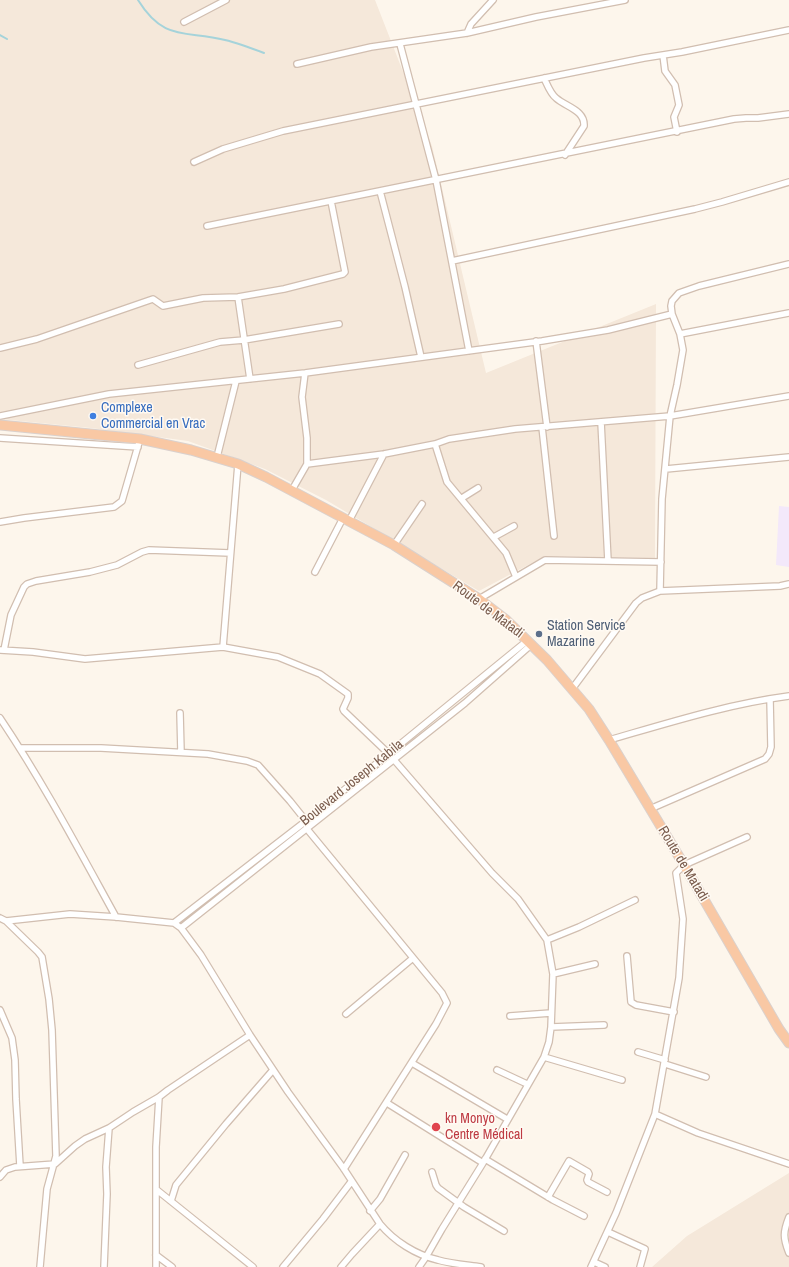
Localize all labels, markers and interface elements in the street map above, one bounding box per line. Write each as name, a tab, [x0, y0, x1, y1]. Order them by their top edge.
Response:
place label: Complexe Commercial en Vrac	[101, 400, 205, 432]
marker: Complexe Commercial en Vrac	[88, 411, 98, 421]
street label: Route de Matadi	[449, 578, 527, 642]
place label: Station Service Mazarine	[547, 618, 625, 650]
marker: Station Service Mazarine	[534, 629, 544, 639]
street label: Boulevard Joseph Kabila	[297, 736, 407, 830]
street label: Route de Matadi	[654, 823, 712, 905]
place label: kn Monyo Centre Médical	[445, 1111, 523, 1144]
marker: kn Monyo Centre Médical	[430, 1121, 442, 1133]

